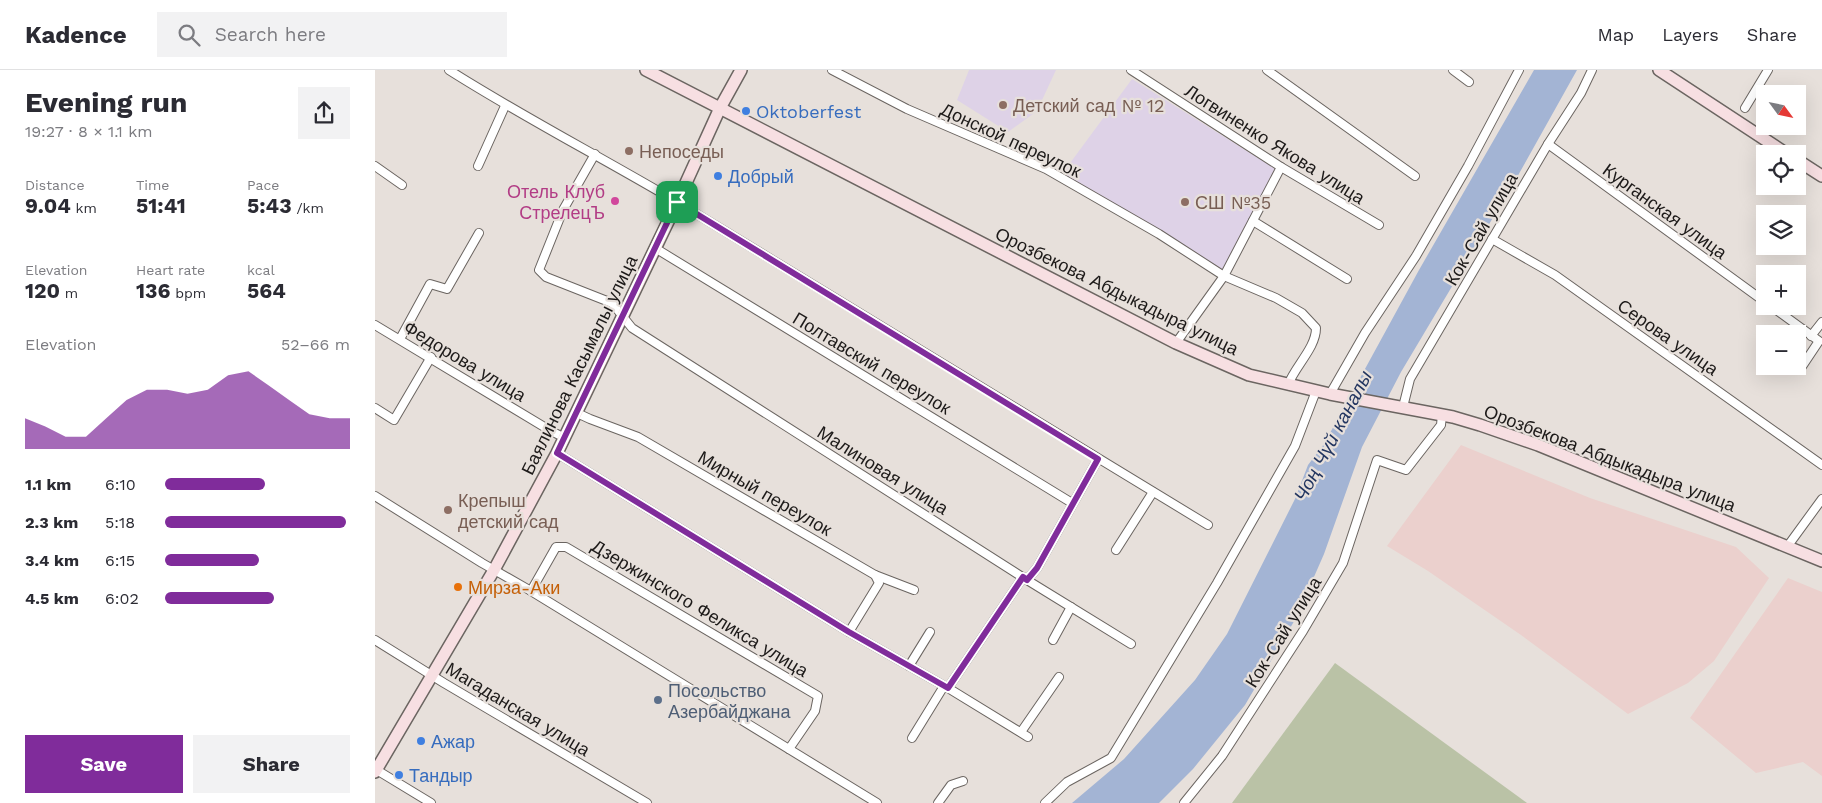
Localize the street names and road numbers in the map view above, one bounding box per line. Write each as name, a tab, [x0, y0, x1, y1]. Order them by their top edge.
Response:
street label: Логвиненко Якова улица	[1181, 80, 1370, 209]
street label: Донской переулок	[937, 98, 1085, 182]
street label: Курганская улица	[1599, 159, 1732, 264]
street label: Кок-Сай улица	[1440, 168, 1522, 289]
street label: Орозбекова Абдыкадыра улица	[992, 223, 1243, 360]
street label: Баялинова Касымалы улица	[517, 251, 642, 478]
street label: Серова улица	[1614, 295, 1723, 380]
street label: Полтавский переулок	[789, 308, 955, 419]
street label: Федорова улица	[400, 316, 531, 406]
street label: Орозбекова Абдыкадыра улица	[1481, 400, 1740, 516]
street label: Малиновая улица	[814, 421, 953, 519]
street label: Мирный переулок	[694, 446, 836, 540]
street label: Дзержинского Феликса улица	[588, 535, 813, 682]
street label: Кок-Сай улица	[1241, 572, 1326, 691]
street label: Магаданская улица	[442, 658, 595, 761]

